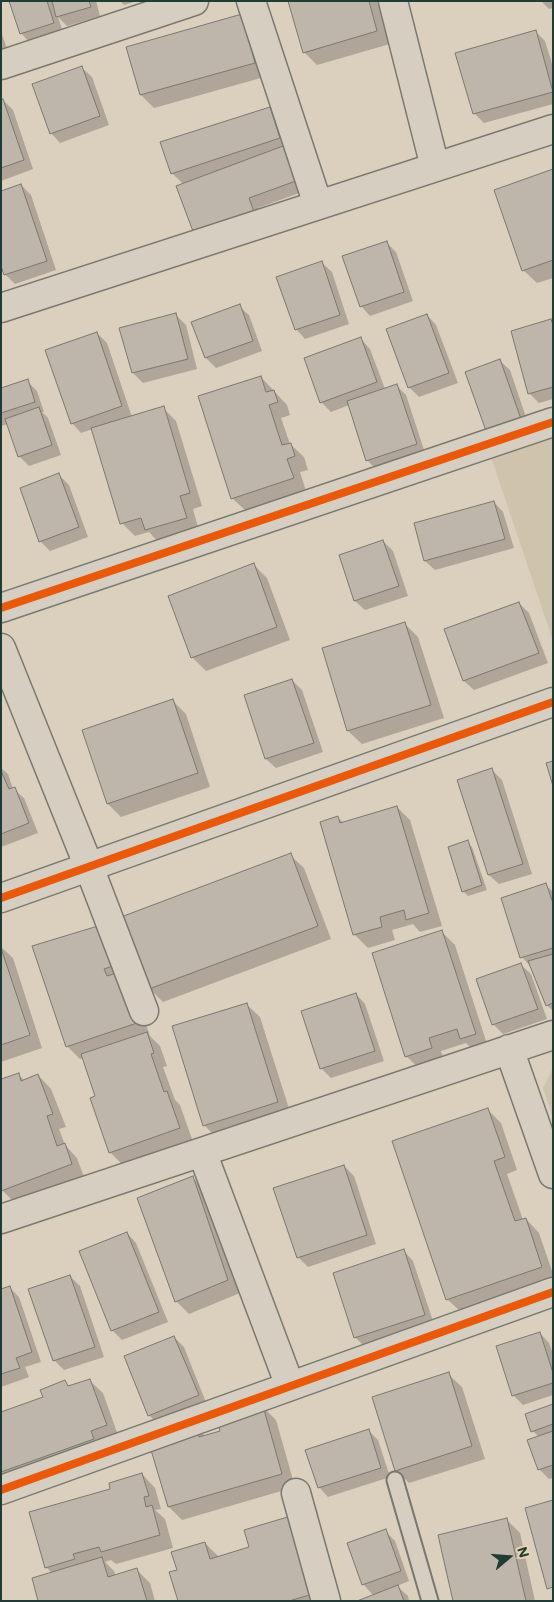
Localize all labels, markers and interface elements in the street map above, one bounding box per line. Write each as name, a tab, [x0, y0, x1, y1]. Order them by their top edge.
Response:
north arrow	[484, 1532, 534, 1582]
text: N	[513, 1544, 534, 1560]

